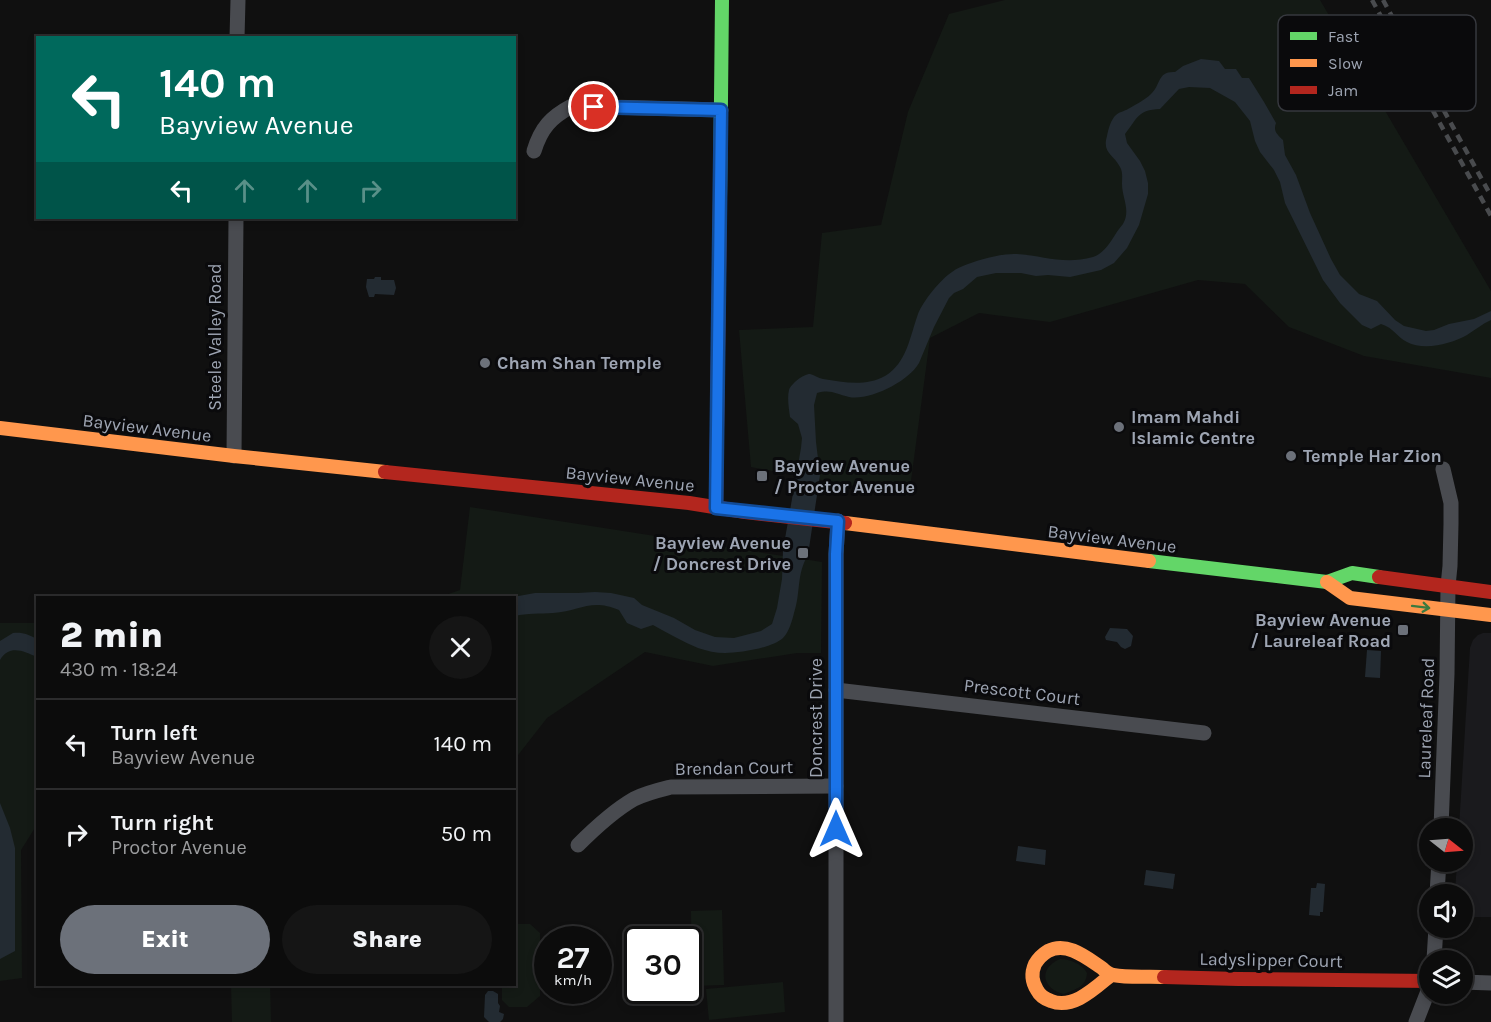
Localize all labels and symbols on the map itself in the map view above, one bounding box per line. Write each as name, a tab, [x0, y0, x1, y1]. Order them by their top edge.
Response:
legend	[1278, 15, 1476, 111]
text: Fast	[1328, 27, 1359, 46]
text: Slow	[1328, 54, 1363, 73]
pin	[568, 81, 619, 132]
text: Jam	[1328, 81, 1358, 100]
street label: Steele Valley Road	[204, 263, 226, 411]
place label: Cham Shan Temple	[497, 352, 661, 374]
marker: Cham Shan Temple	[478, 356, 492, 370]
place label: Imam Mahdi Islamic Centre	[1131, 406, 1255, 449]
street label: Bayview Avenue	[81, 409, 213, 447]
marker: Imam Mahdi Islamic Centre	[1112, 420, 1126, 434]
place label: Temple Har Zion	[1303, 445, 1442, 467]
marker: Temple Har Zion	[1284, 449, 1298, 463]
place label: Bayview Avenue / Proctor Avenue	[774, 455, 915, 498]
street label: Bayview Avenue	[564, 461, 696, 497]
marker: Bayview Avenue / Proctor Avenue	[755, 469, 769, 483]
street label: Bayview Avenue	[1046, 520, 1178, 558]
place label: Bayview Avenue / Doncrest Drive	[653, 532, 791, 575]
marker: Bayview Avenue / Doncrest Drive	[796, 546, 810, 560]
one-way arrow	[1411, 602, 1431, 613]
place label: Bayview Avenue / Laureleaf Road	[1251, 609, 1391, 652]
marker: Bayview Avenue / Laureleaf Road	[1396, 623, 1410, 637]
street label: Laureleaf Road	[1413, 657, 1439, 779]
street label: Doncrest Drive	[805, 658, 827, 778]
street label: Prescott Court	[963, 674, 1082, 710]
street label: Brendan Court	[675, 756, 794, 780]
position arrow	[804, 797, 868, 861]
north arrow	[1419, 818, 1473, 872]
speed limit sign: 30	[624, 926, 702, 1004]
street label: Ladyslipper Court	[1199, 948, 1343, 972]

